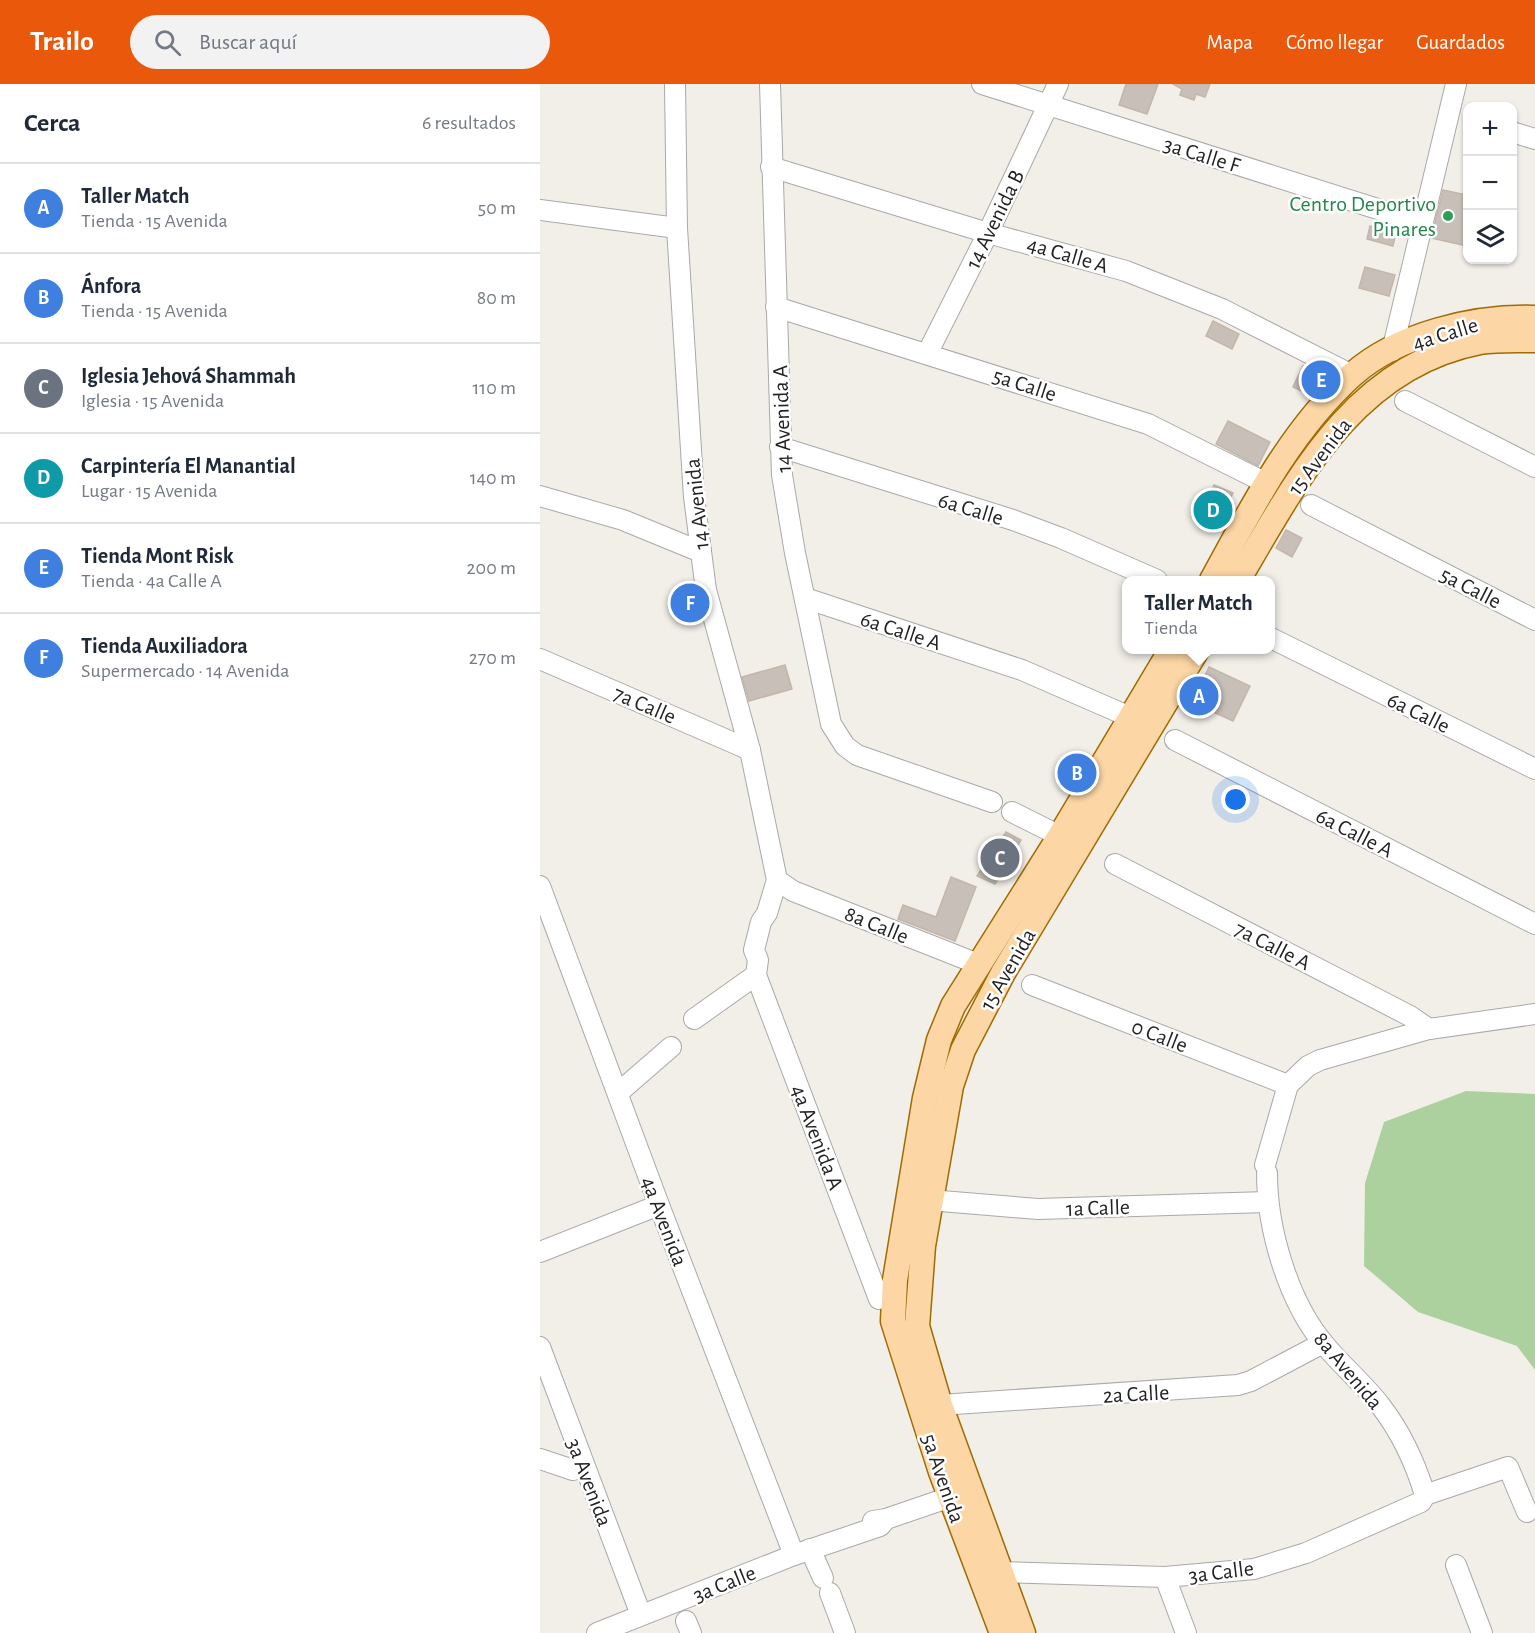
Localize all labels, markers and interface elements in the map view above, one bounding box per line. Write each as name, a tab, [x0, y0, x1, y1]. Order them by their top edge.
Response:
search box	[130, 15, 550, 69]
icon: search	[151, 26, 184, 59]
text: Trailo	[30, 28, 94, 56]
text: Buscar aquí	[199, 31, 297, 53]
text: Mapa	[1207, 32, 1253, 53]
text: Cómo llegar	[1286, 32, 1383, 53]
text: Guardados	[1416, 32, 1505, 53]
map controls	[1463, 102, 1517, 264]
button: +	[1463, 102, 1517, 156]
text: Cerca	[24, 110, 81, 136]
text: 6 resultados	[422, 113, 516, 133]
street label: 3a Calle F	[1161, 133, 1243, 177]
button: −	[1463, 156, 1517, 210]
street label: 14 Avenida B	[962, 167, 1028, 272]
text: Taller Match	[81, 185, 189, 207]
place label: Centro Deportivo Pinares	[1290, 193, 1436, 240]
text: A	[38, 198, 50, 218]
text: 50 m	[478, 198, 516, 218]
marker: Centro Deportivo Pinares	[1441, 209, 1455, 223]
button: layers	[1463, 210, 1517, 264]
text: Tienda · 15 Avenida	[81, 211, 228, 231]
street label: 4a Calle A	[1025, 233, 1111, 277]
text: Ánfora	[81, 275, 141, 297]
text: B	[38, 288, 49, 308]
text: 80 m	[477, 288, 516, 308]
text: Tienda · 15 Avenida	[81, 301, 228, 321]
street label: 4a Calle	[1410, 314, 1481, 354]
pin: E	[1302, 358, 1340, 402]
street label: 14 Avenida A	[769, 364, 795, 473]
street label: 5a Calle	[990, 364, 1059, 406]
text: Iglesia Jehová Shammah	[81, 365, 296, 387]
text: C	[38, 378, 49, 398]
text: 110 m	[472, 378, 516, 398]
text: Iglesia · 15 Avenida	[81, 391, 224, 411]
street label: 15 Avenida	[1284, 414, 1356, 499]
text: Carpintería El Manantial	[81, 455, 296, 477]
street label: 14 Avenida	[681, 457, 713, 551]
text: D	[37, 468, 50, 488]
text: 140 m	[470, 468, 516, 488]
text: Lugar · 15 Avenida	[81, 481, 218, 501]
pin: D	[1194, 488, 1232, 532]
street label: 6a Calle	[936, 489, 1006, 529]
text: Tienda Mont Risk	[81, 545, 234, 567]
text: E	[38, 558, 49, 578]
text: 200 m	[466, 558, 516, 578]
street label: 5a Calle	[1436, 563, 1505, 613]
text: Tienda · 4a Calle A	[81, 571, 222, 591]
popup	[1122, 576, 1275, 654]
pin: F	[670, 580, 710, 626]
text: Taller Match	[1144, 592, 1253, 614]
street label: 6a Calle A	[858, 608, 944, 654]
text: Tienda	[1144, 618, 1198, 638]
text: Tienda Auxiliadora	[81, 635, 248, 657]
text: F	[39, 648, 48, 668]
text: 270 m	[469, 648, 516, 668]
text: Supermercado · 14 Avenida	[81, 661, 289, 681]
pin: A	[1180, 674, 1218, 718]
street label: 7a Calle	[610, 682, 679, 728]
street label: 6a Calle	[1384, 688, 1453, 737]
pin: B	[1058, 750, 1096, 796]
your location	[1221, 785, 1250, 814]
street label: 6a Calle A	[1313, 804, 1397, 862]
pin: C	[980, 836, 1020, 880]
street label: 8a Calle	[842, 902, 912, 948]
street label: 7a Calle A	[1231, 917, 1314, 974]
street label: 15 Avenida	[976, 925, 1040, 1014]
street label: 0 Calle	[1129, 1015, 1191, 1057]
street label: 4a Avenida A	[787, 1082, 847, 1193]
street label: 4a Avenida	[637, 1174, 691, 1269]
street label: 1a Calle	[1066, 1196, 1130, 1220]
street label: 8a Avenida	[1310, 1328, 1387, 1414]
street label: 2a Calle	[1102, 1381, 1170, 1407]
street label: 5a Avenida	[918, 1431, 969, 1526]
street label: 3a Avenida	[562, 1435, 616, 1530]
street label: 3a Calle	[1187, 1557, 1255, 1587]
street label: 3a Calle	[690, 1561, 759, 1606]

